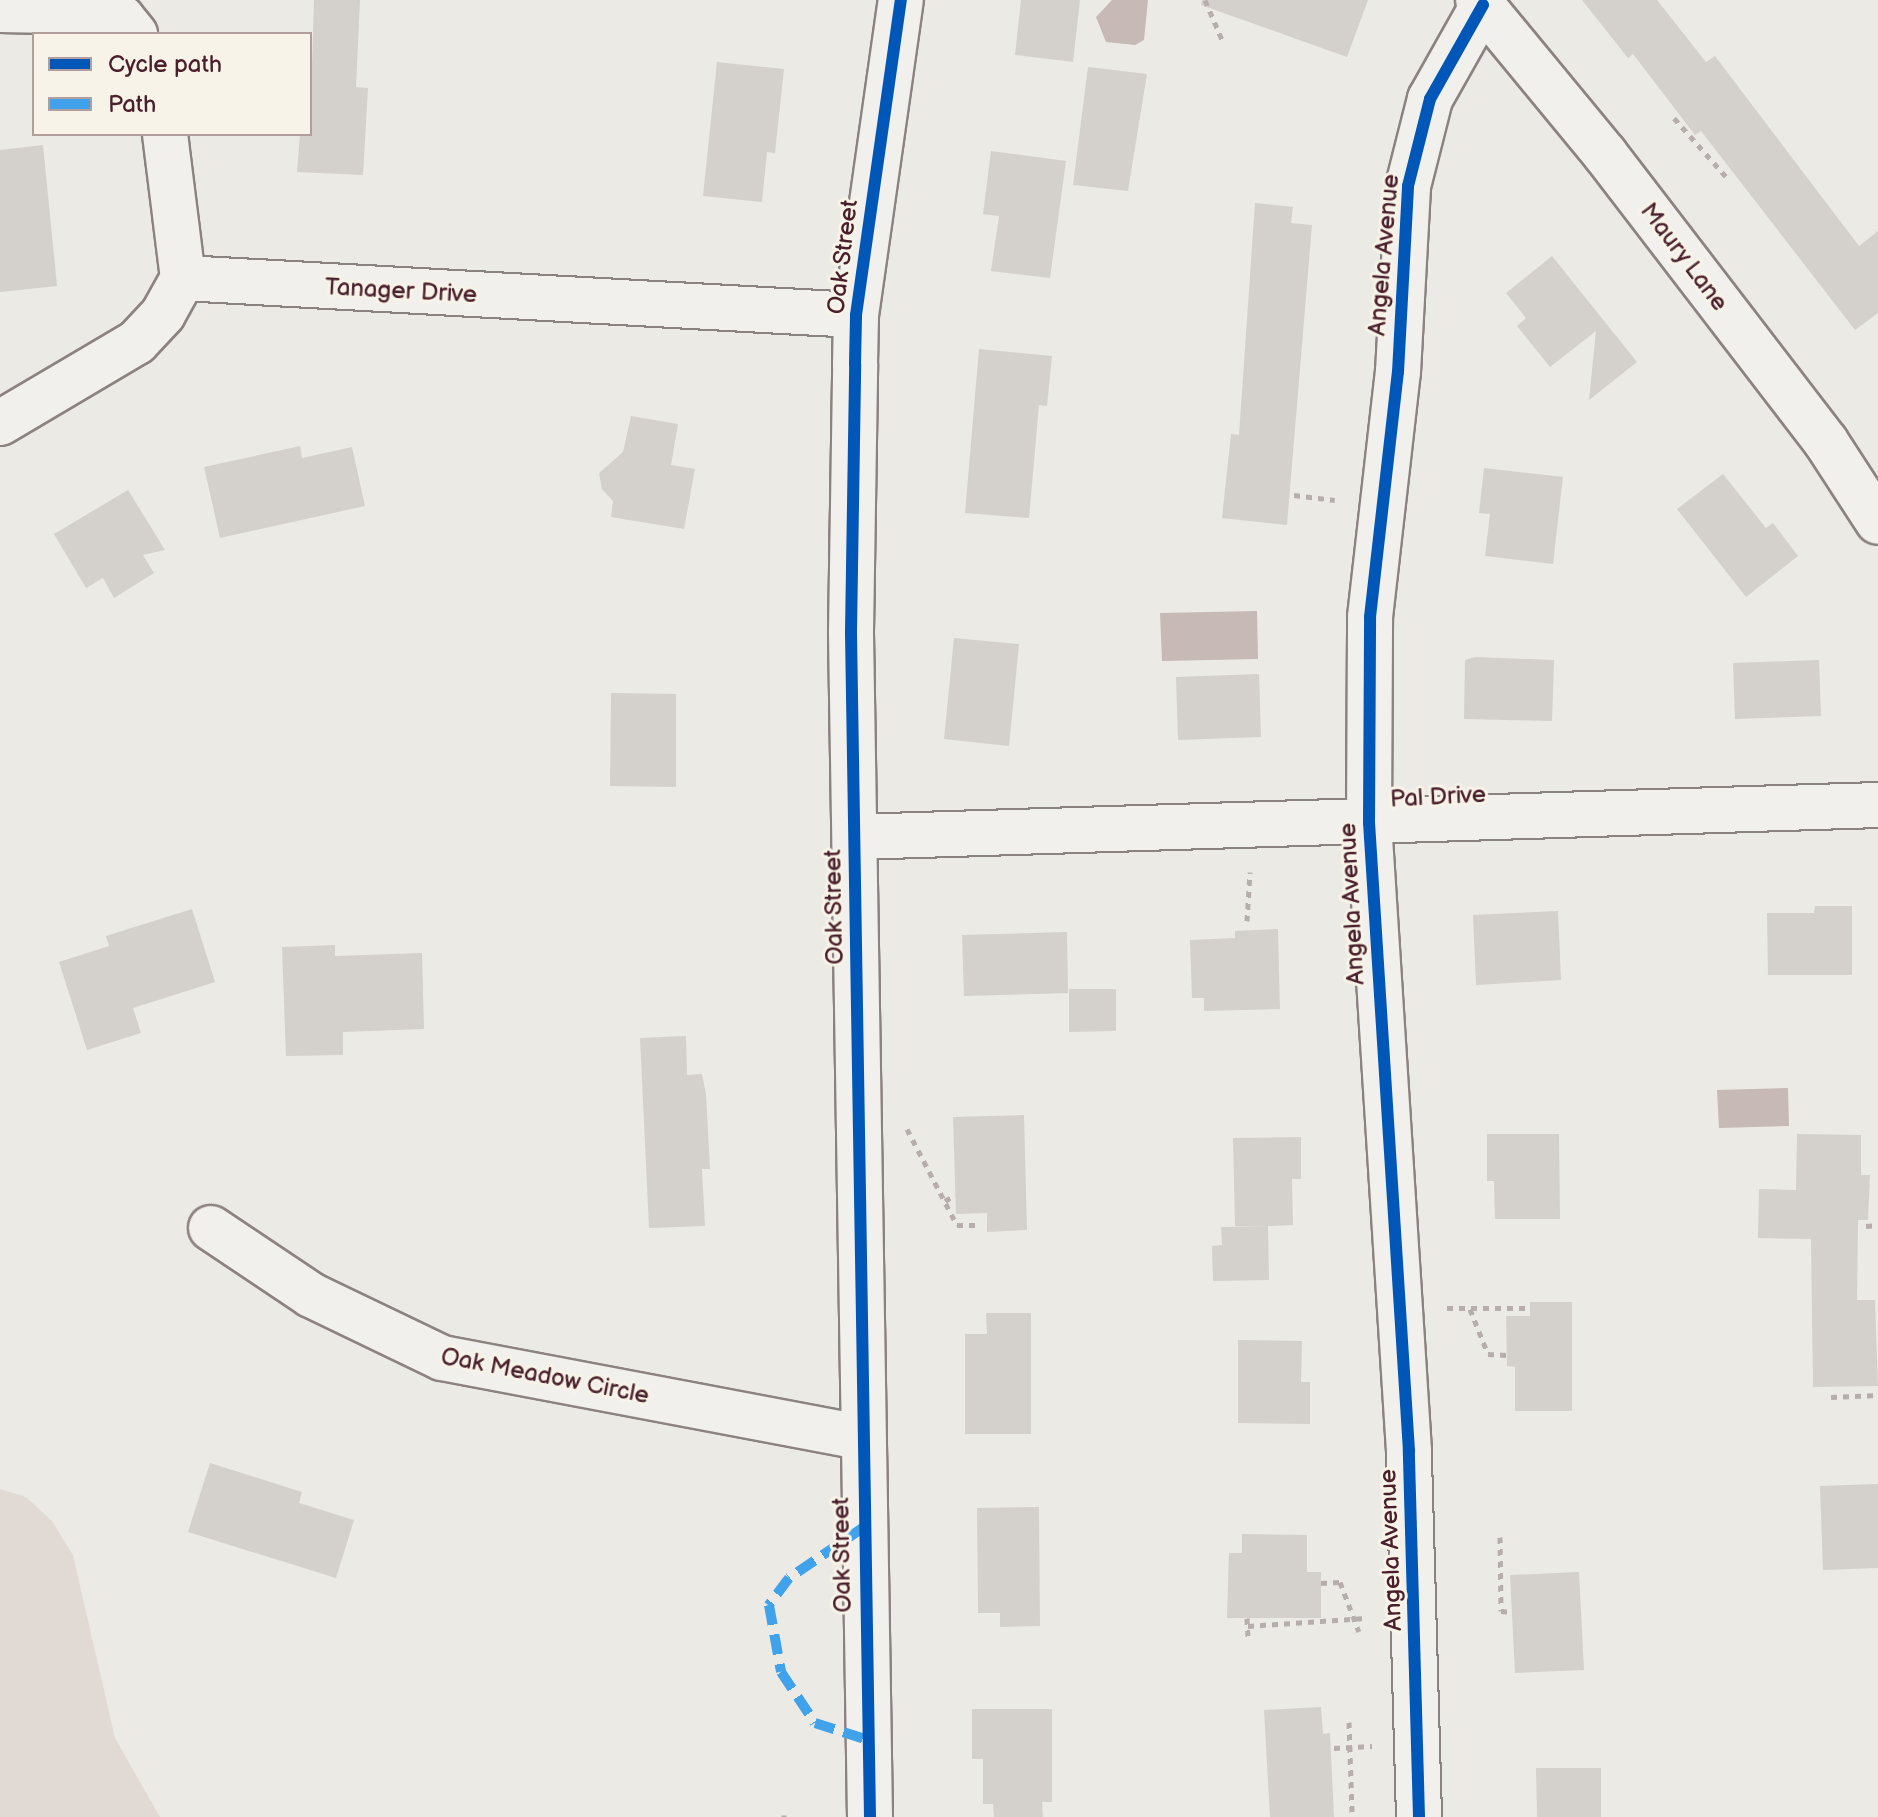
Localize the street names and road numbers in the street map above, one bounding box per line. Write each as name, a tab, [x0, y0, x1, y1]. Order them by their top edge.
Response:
street label: Angela Avenue	[1363, 173, 1405, 337]
street label: Maury Lane	[1634, 197, 1734, 317]
street label: Oak Street	[822, 198, 864, 316]
street label: Tanager Drive	[324, 273, 478, 309]
street label: Pal Drive	[1389, 780, 1487, 814]
street label: Angela Avenue	[1333, 822, 1371, 986]
street label: Oak Street	[819, 849, 849, 965]
street label: Oak Meadow Circle	[439, 1342, 651, 1410]
street label: Angela Avenue	[1374, 1468, 1408, 1632]
street label: Oak Street	[827, 1497, 857, 1613]

